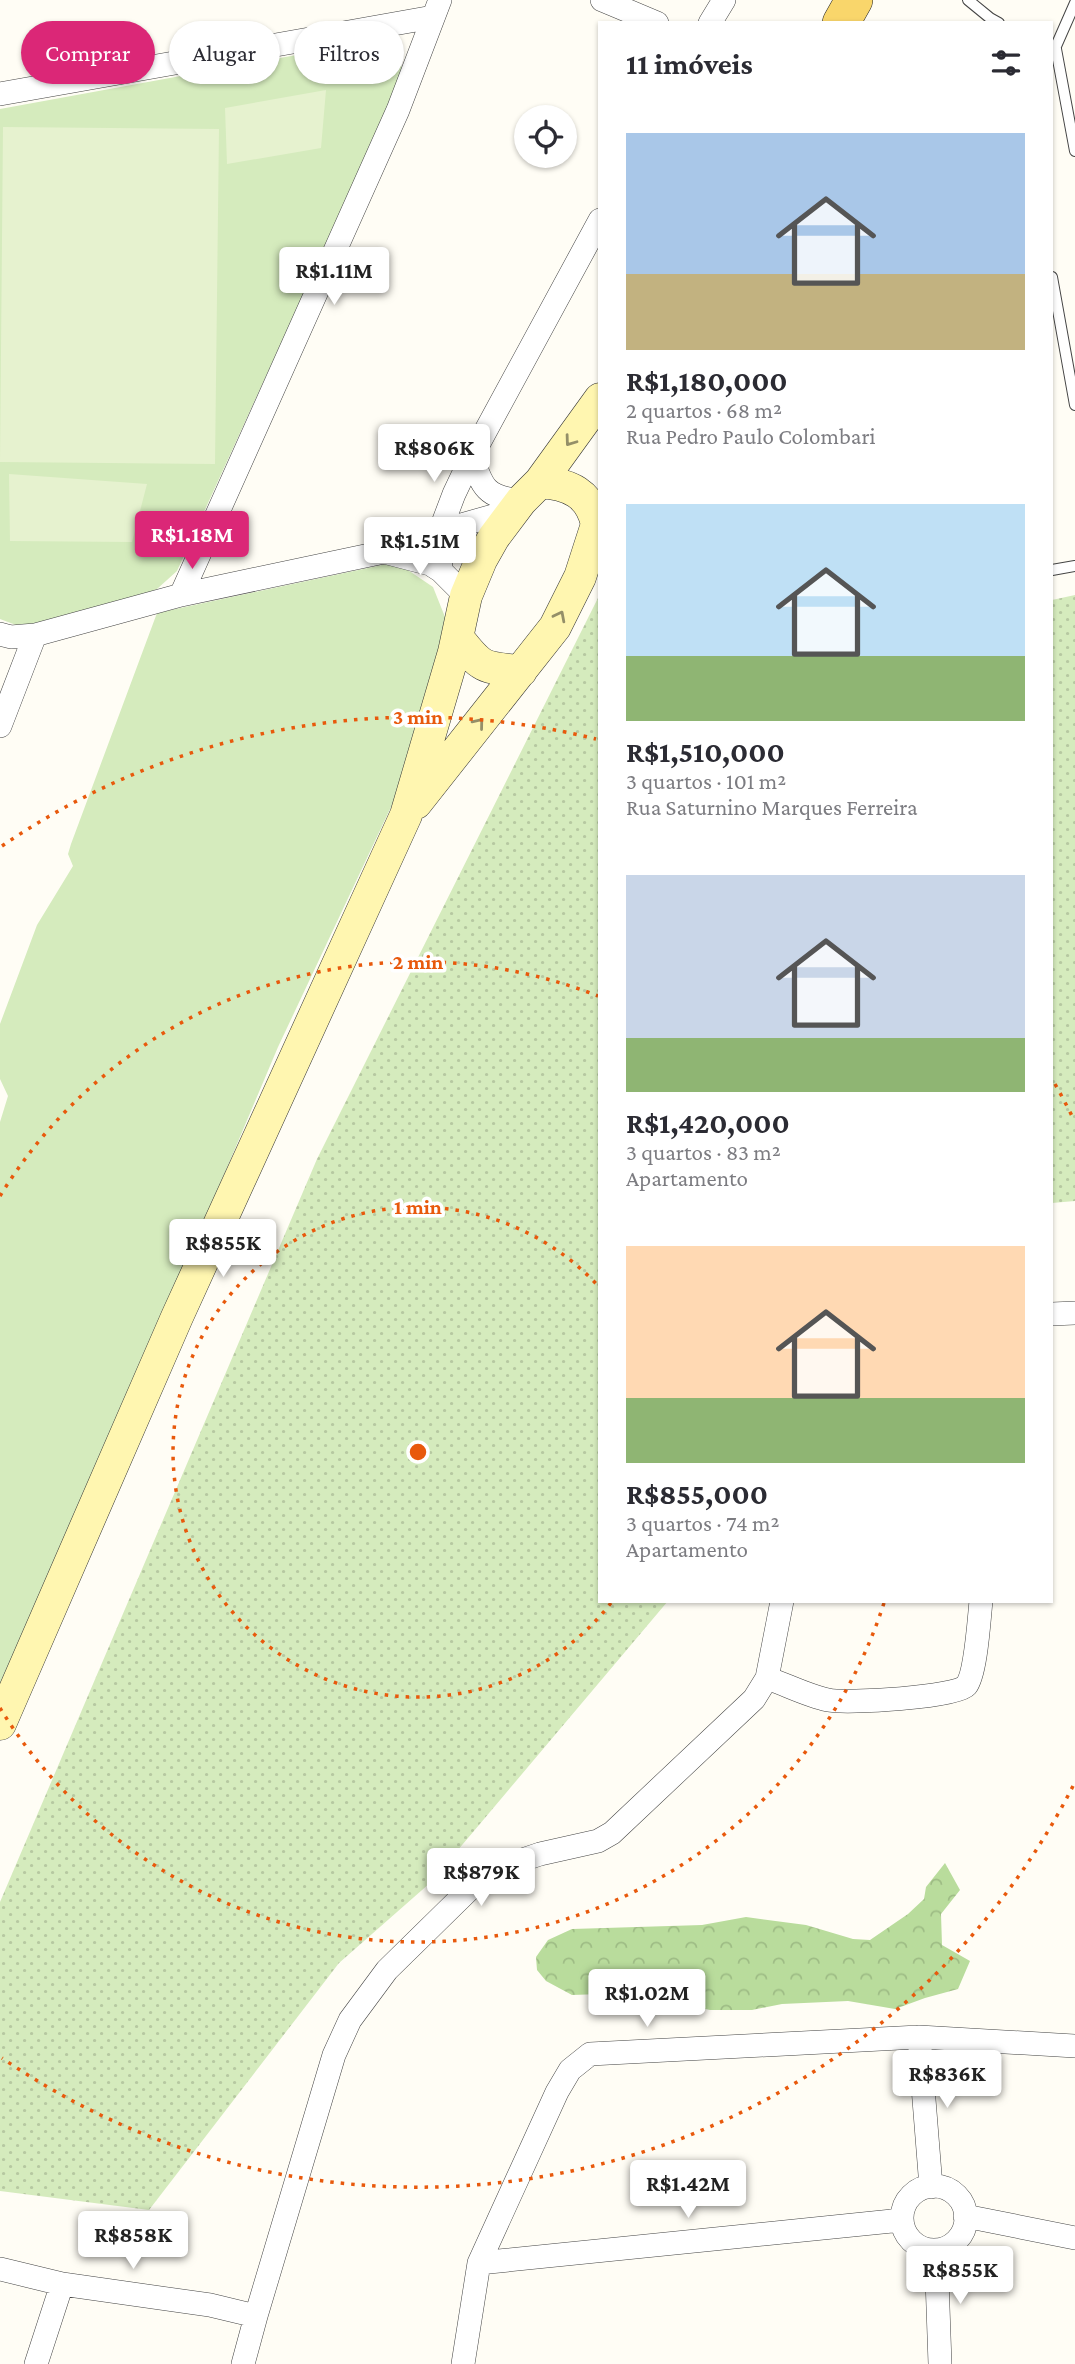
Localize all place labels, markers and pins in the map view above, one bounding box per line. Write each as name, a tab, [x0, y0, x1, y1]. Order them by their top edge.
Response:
pin: R$1.11M	[269, 247, 399, 307]
pin: R$806K	[377, 424, 491, 484]
pin: R$1.18M	[127, 512, 257, 571]
pin: R$1.51M	[355, 518, 485, 577]
pin: R$855K	[166, 1220, 280, 1279]
centre of rings	[406, 1440, 430, 1464]
pin: R$879K	[424, 1848, 538, 1908]
pin: R$1.02M	[582, 1969, 712, 2029]
pin: R$836K	[890, 2050, 1004, 2110]
pin: R$1.42M	[623, 2160, 753, 2220]
pin: R$858K	[76, 2212, 190, 2271]
pin: R$855K	[903, 2246, 1017, 2306]

